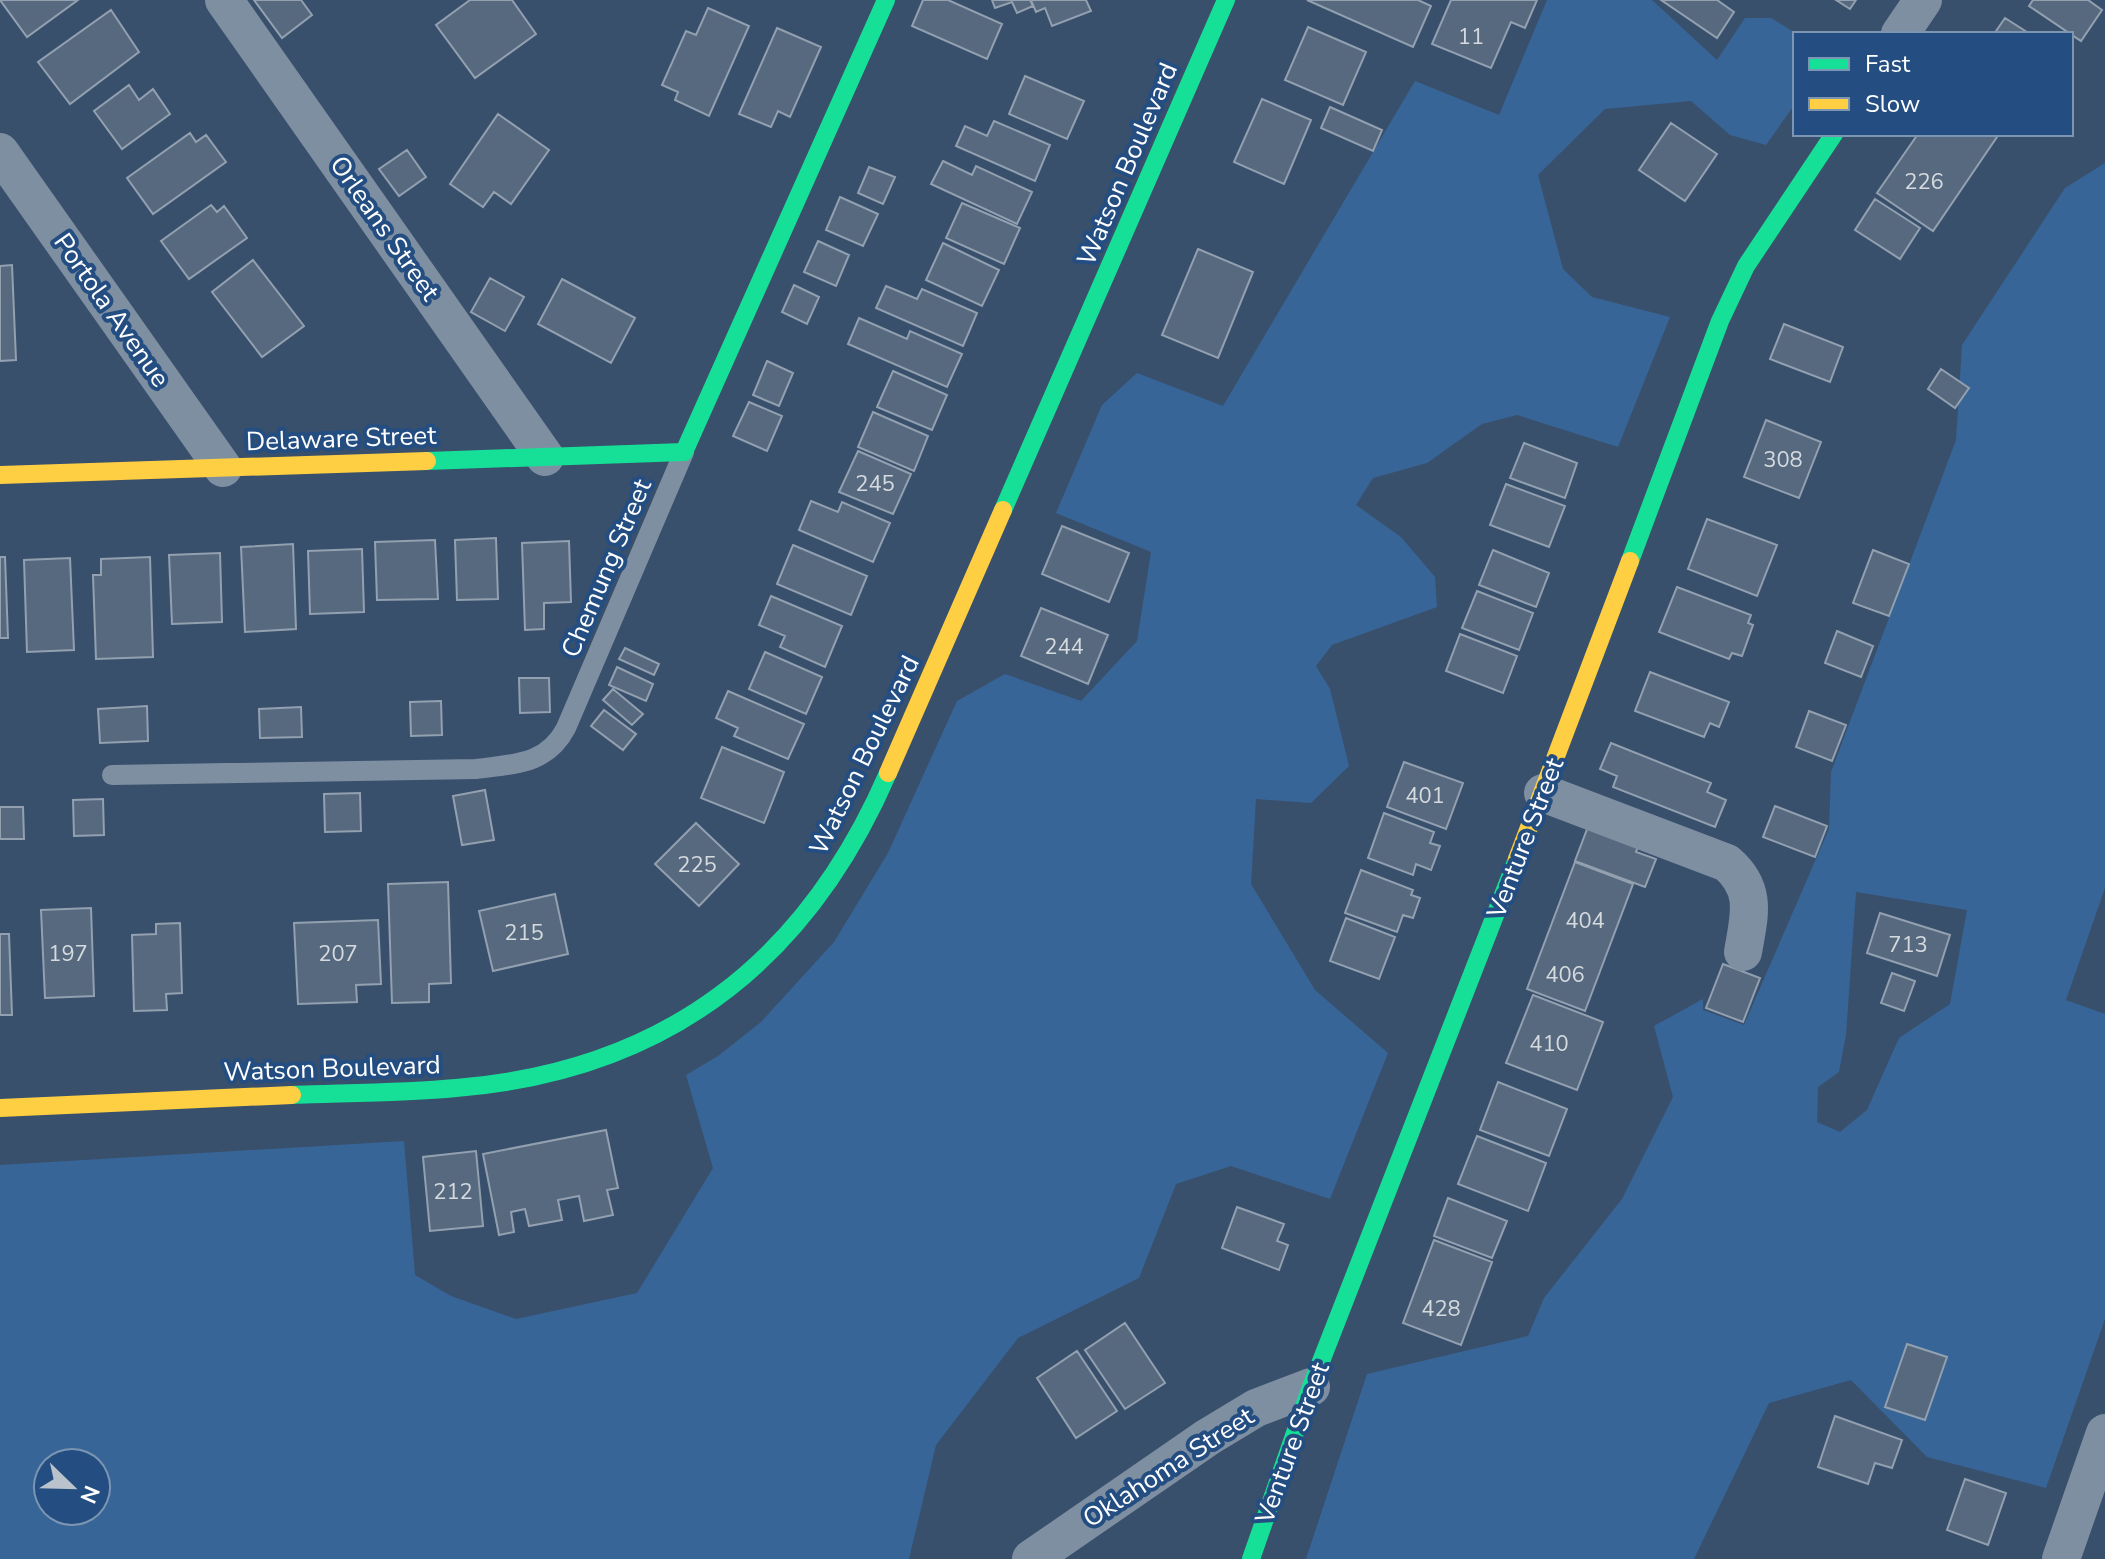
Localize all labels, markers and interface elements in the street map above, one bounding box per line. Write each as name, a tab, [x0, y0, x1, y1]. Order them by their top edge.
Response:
house number: 11	[1458, 22, 1484, 52]
legend	[1793, 32, 2073, 136]
text: Fast	[1865, 48, 1911, 80]
street label: Watson Boulevard	[1069, 57, 1186, 271]
text: Slow	[1865, 88, 1920, 120]
street label: Orleans Street	[322, 149, 448, 308]
house number: 226	[1904, 167, 1944, 197]
street label: Portola Avenue	[46, 226, 178, 394]
street label: Delaware Street	[245, 418, 438, 459]
house number: 308	[1763, 445, 1803, 475]
house number: 245	[855, 469, 895, 499]
street label: Chemung Street	[553, 473, 660, 663]
house number: 244	[1044, 632, 1084, 662]
street label: Watson Boulevard	[801, 650, 928, 861]
street label: Venture Street	[1478, 752, 1572, 924]
house number: 401	[1405, 781, 1445, 811]
house number: 225	[677, 850, 717, 880]
house number: 404	[1565, 906, 1605, 936]
house number: 215	[504, 918, 544, 948]
house number: 713	[1888, 930, 1928, 960]
house number: 197	[48, 939, 88, 969]
house number: 207	[318, 939, 358, 969]
house number: 406	[1545, 960, 1585, 990]
house number: 410	[1529, 1029, 1569, 1059]
street label: Watson Boulevard	[223, 1047, 441, 1090]
house number: 212	[433, 1177, 473, 1207]
house number: 428	[1421, 1294, 1461, 1324]
street label: Venture Street	[1247, 1357, 1338, 1530]
street label: Oklahoma Street	[1076, 1399, 1261, 1536]
north arrow	[32, 1447, 112, 1527]
text: N	[72, 1481, 107, 1508]

